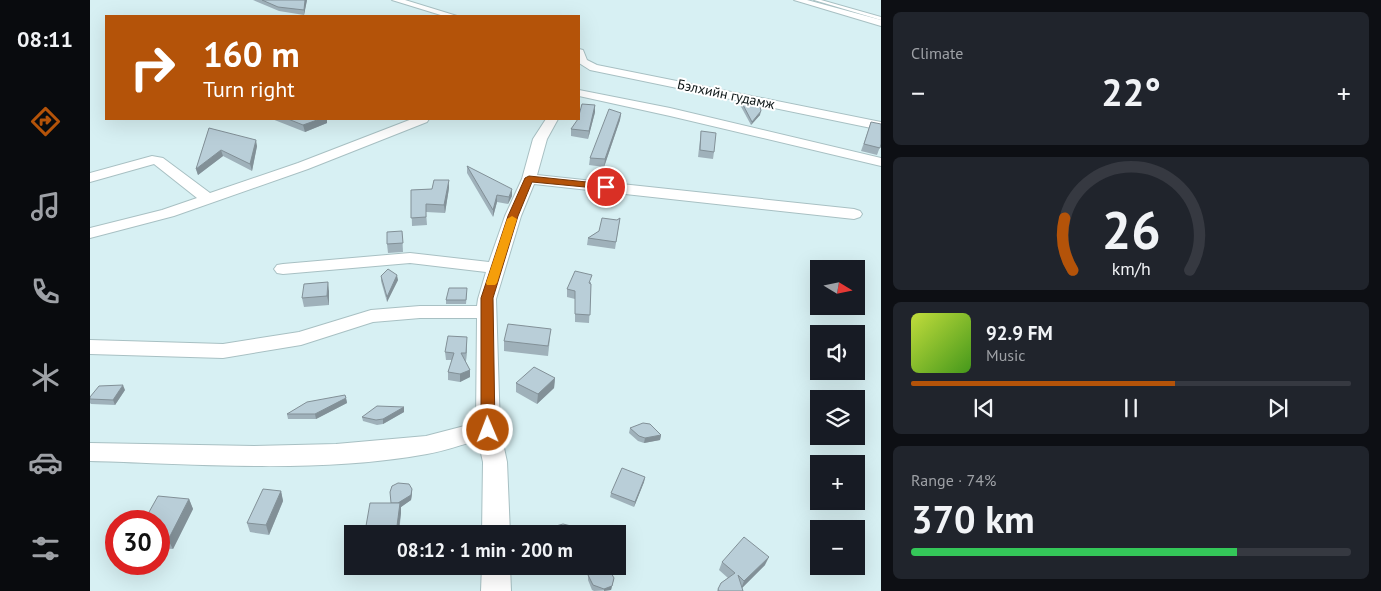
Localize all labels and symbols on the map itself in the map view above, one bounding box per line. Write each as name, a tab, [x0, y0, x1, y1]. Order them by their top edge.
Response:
street label: Бэлхийн гудамж	[676, 75, 777, 113]
pin	[585, 166, 627, 208]
north arrow	[810, 260, 865, 315]
position arrow	[461, 403, 513, 455]
speed limit sign: 30	[105, 510, 170, 575]

